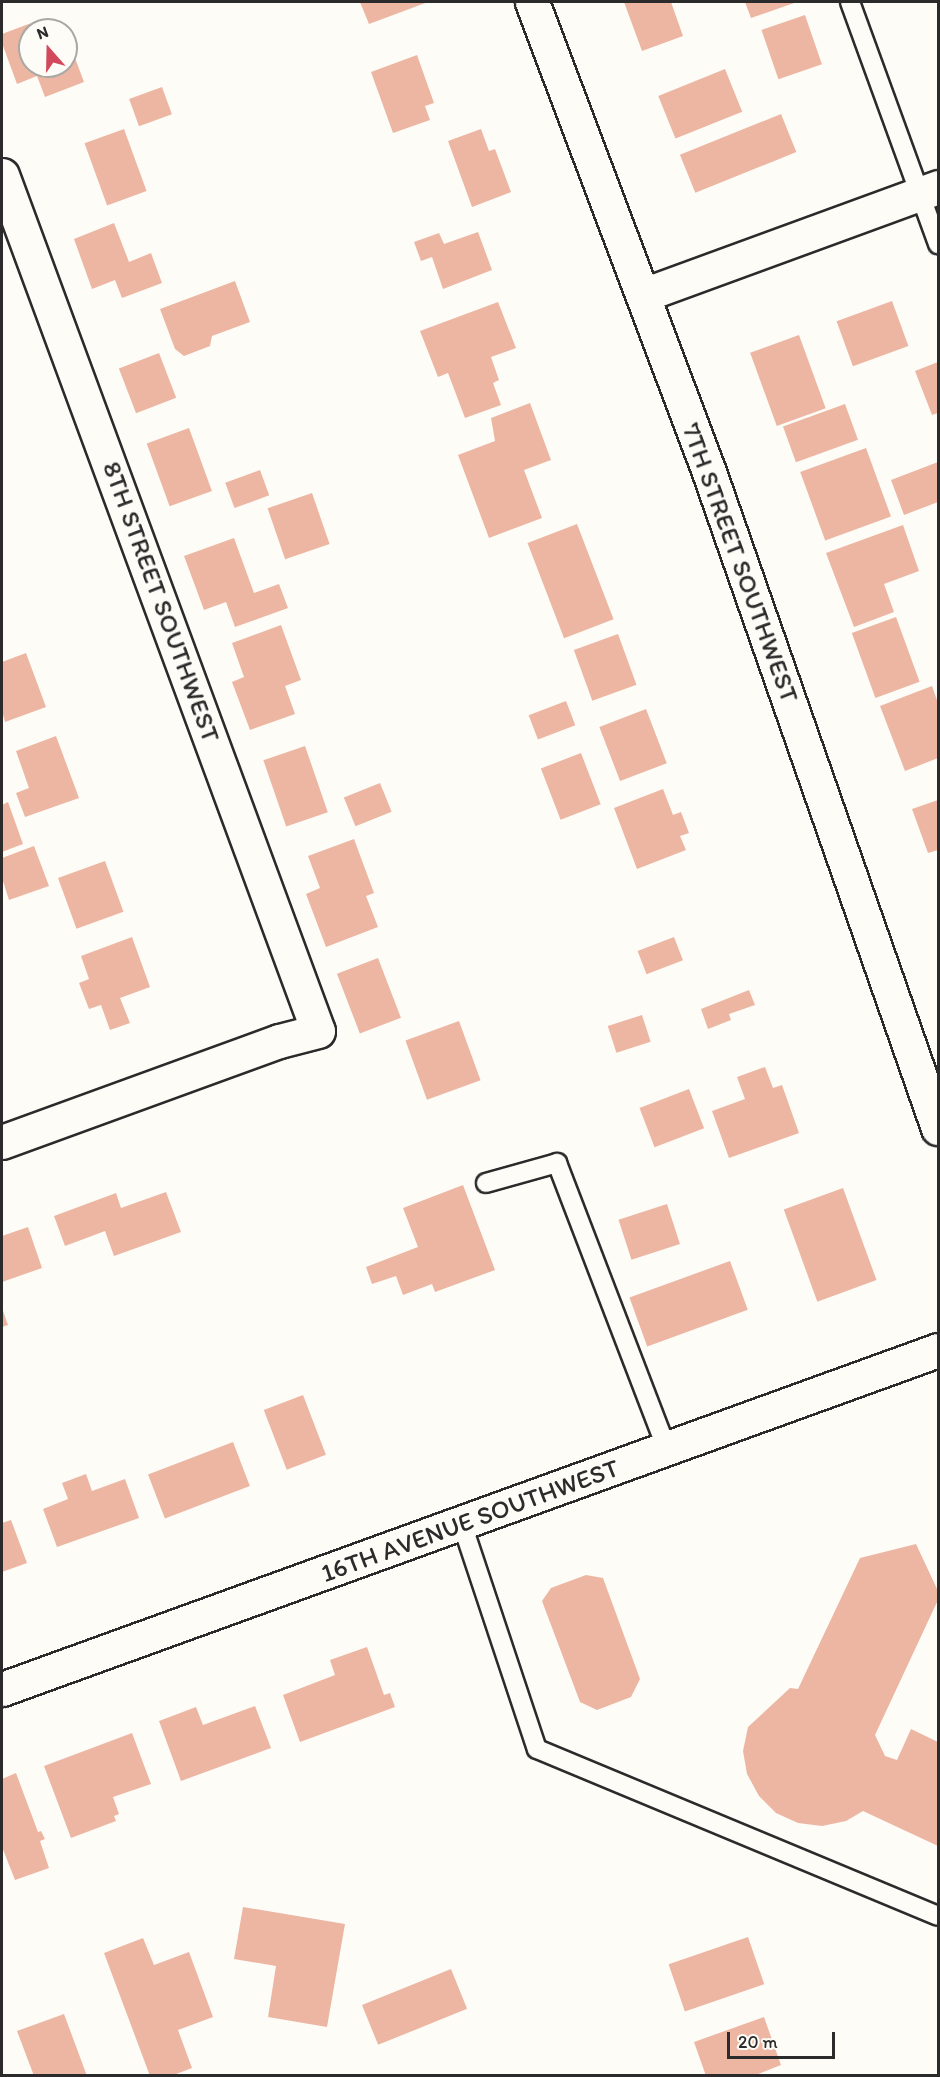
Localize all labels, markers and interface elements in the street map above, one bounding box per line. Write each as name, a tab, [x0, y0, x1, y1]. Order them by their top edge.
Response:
north arrow	[18, 18, 78, 78]
text: N	[34, 22, 51, 43]
street label: 7TH STREET SOUTHWEST	[675, 419, 805, 707]
street label: 8TH STREET SOUTHWEST	[96, 457, 226, 747]
street label: 16TH AVENUE SOUTHWEST	[317, 1453, 623, 1589]
scale bar	[730, 2020, 838, 2058]
text: 20 m	[738, 2031, 778, 2053]

